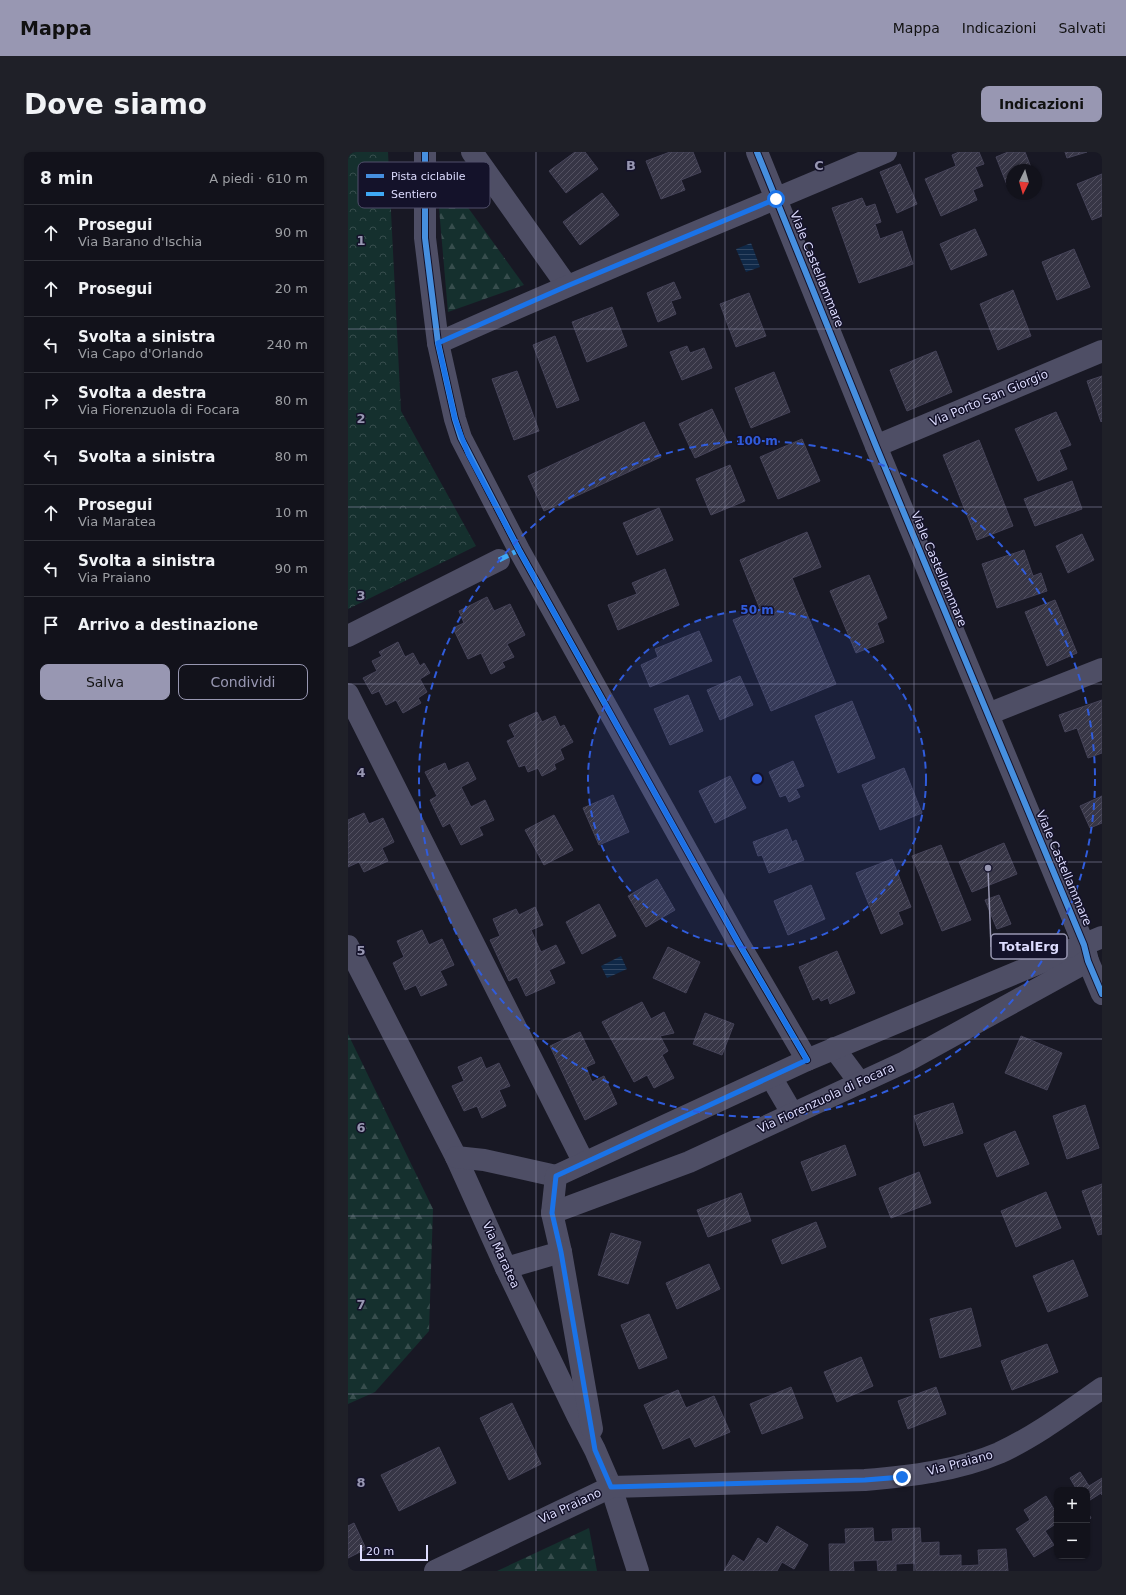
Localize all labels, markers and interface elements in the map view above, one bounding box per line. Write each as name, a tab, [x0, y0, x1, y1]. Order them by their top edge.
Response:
text: Mappa	[20, 17, 92, 39]
text: Mappa	[893, 20, 940, 36]
text: Indicazioni	[962, 20, 1036, 36]
text: Salvati	[1058, 20, 1106, 36]
button: Indicazioni	[981, 86, 1102, 122]
text: Dove siamo	[24, 88, 207, 121]
text: B	[626, 158, 636, 173]
text: C	[814, 158, 824, 173]
legend	[358, 162, 490, 208]
north arrow	[1006, 164, 1042, 200]
text: 8 min	[40, 168, 93, 188]
text: Pista ciclabile	[391, 170, 466, 183]
text: A piedi · 610 m	[209, 171, 308, 186]
text: Sentiero	[391, 188, 437, 201]
route start	[767, 190, 785, 208]
street label: Viale Castellammare	[787, 209, 847, 329]
text: Prosegui	[78, 216, 152, 234]
icon: ahead	[40, 222, 62, 244]
text: 90 m	[275, 225, 308, 240]
text: 1	[356, 233, 366, 248]
text: Via Barano d'Ischia	[78, 234, 202, 249]
icon: ahead	[40, 278, 62, 300]
text: Prosegui	[78, 280, 152, 298]
text: 20 m	[275, 281, 308, 296]
text: Svolta a sinistra	[78, 328, 215, 346]
icon: left	[40, 334, 62, 356]
text: 240 m	[266, 337, 308, 352]
text: Via Capo d'Orlando	[78, 346, 203, 361]
street label: Via Porto San Giorgio	[928, 367, 1050, 429]
text: Svolta a destra	[78, 384, 206, 402]
icon: right	[40, 390, 62, 412]
text: 80 m	[275, 393, 308, 408]
text: Via Fiorenzuola di Focara	[78, 402, 240, 417]
text: 2	[356, 411, 366, 426]
text: 100 m	[736, 434, 778, 448]
icon: left	[40, 446, 62, 468]
text: Svolta a sinistra	[78, 448, 215, 466]
text: 80 m	[275, 449, 308, 464]
text: Prosegui	[78, 496, 152, 514]
icon: ahead	[40, 502, 62, 524]
text: 10 m	[275, 505, 308, 520]
street label: Viale Castellammare	[908, 509, 970, 629]
text: Via Maratea	[78, 514, 156, 529]
text: Svolta a sinistra	[78, 552, 215, 570]
icon: left	[40, 558, 62, 580]
text: 90 m	[275, 561, 308, 576]
text: Via Praiano	[78, 570, 151, 585]
text: 3	[356, 588, 366, 603]
text: 50 m	[740, 603, 774, 617]
icon: arrive	[40, 614, 62, 636]
text: Arrivo a destinazione	[78, 616, 258, 634]
button: Salva	[40, 664, 170, 700]
button: Condividi	[178, 664, 308, 700]
text: 4	[356, 765, 366, 780]
centre of rings	[750, 772, 764, 786]
street label: Viale Castellammare	[1033, 808, 1095, 928]
callout: TotalErg	[991, 934, 1067, 959]
text: TotalErg	[999, 939, 1059, 954]
text: 5	[356, 943, 366, 958]
street label: Via Fiorenzuola di Focara	[755, 1060, 897, 1136]
text: 6	[356, 1120, 366, 1135]
street label: Via Maratea	[479, 1219, 523, 1291]
text: 7	[356, 1297, 366, 1312]
street label: Via Praiano	[926, 1448, 994, 1478]
route end	[893, 1468, 911, 1486]
text: 8	[356, 1475, 366, 1490]
street label: Via Praiano	[536, 1485, 604, 1527]
map controls	[1054, 1487, 1090, 1559]
button: +	[1054, 1487, 1090, 1523]
button: −	[1054, 1523, 1090, 1559]
scale bar	[360, 1543, 428, 1562]
text: 20 m	[366, 1545, 394, 1558]

